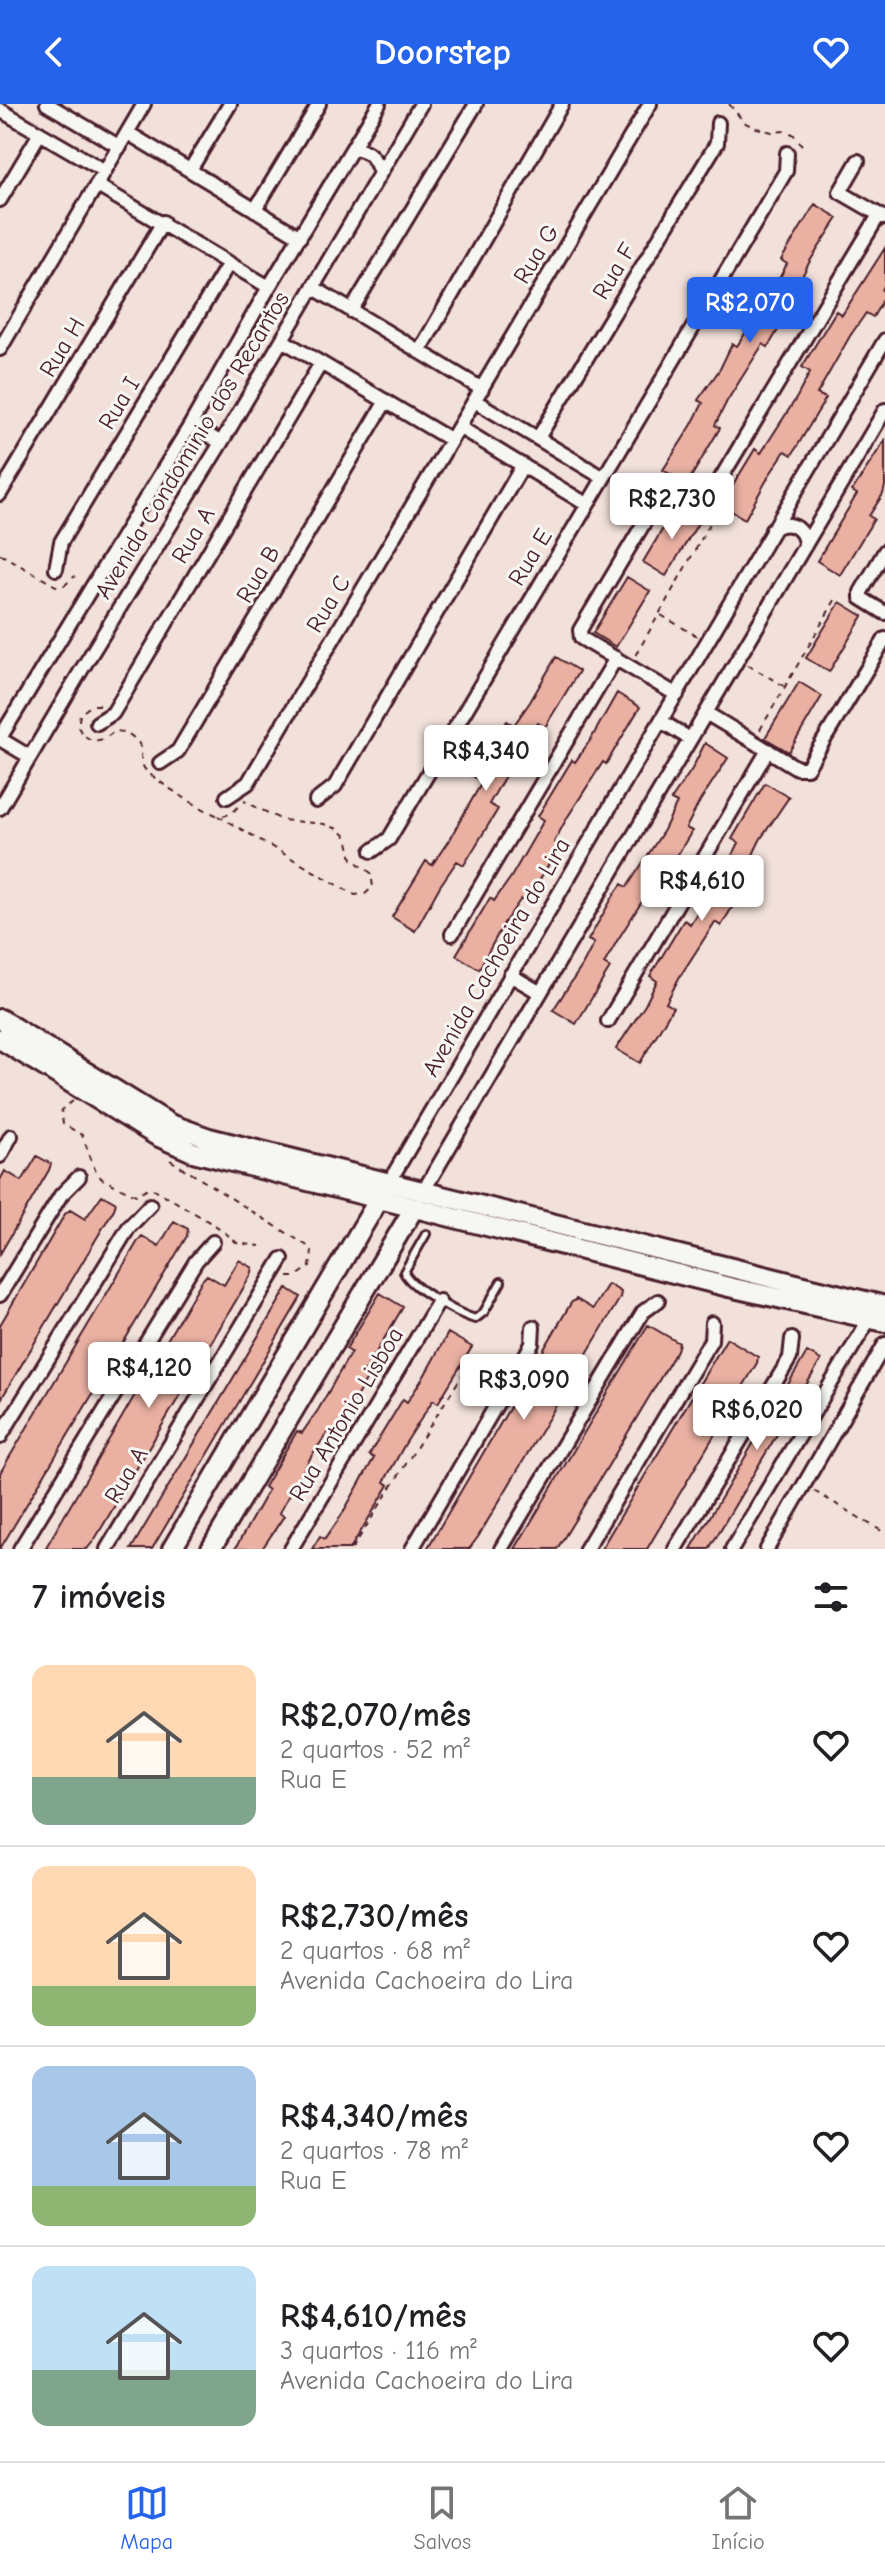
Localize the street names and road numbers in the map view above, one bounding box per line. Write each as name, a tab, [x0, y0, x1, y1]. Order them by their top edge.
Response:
street label: Rua G	[507, 219, 565, 289]
street label: Rua F	[586, 238, 642, 304]
street label: Avenida Condominio dos Recantos	[89, 286, 295, 604]
street label: Rua H	[33, 312, 91, 382]
street label: Rua I	[92, 372, 146, 434]
street label: Rua A	[165, 502, 221, 568]
street label: Rua E	[502, 523, 558, 591]
street label: Rua B	[230, 540, 286, 608]
street label: Rua C	[300, 570, 356, 638]
street label: Avenida Cachoeira do Lira	[416, 833, 576, 1081]
street label: Rua Antonio Lisboa	[283, 1322, 409, 1506]
street label: Rua A	[98, 1442, 154, 1508]

